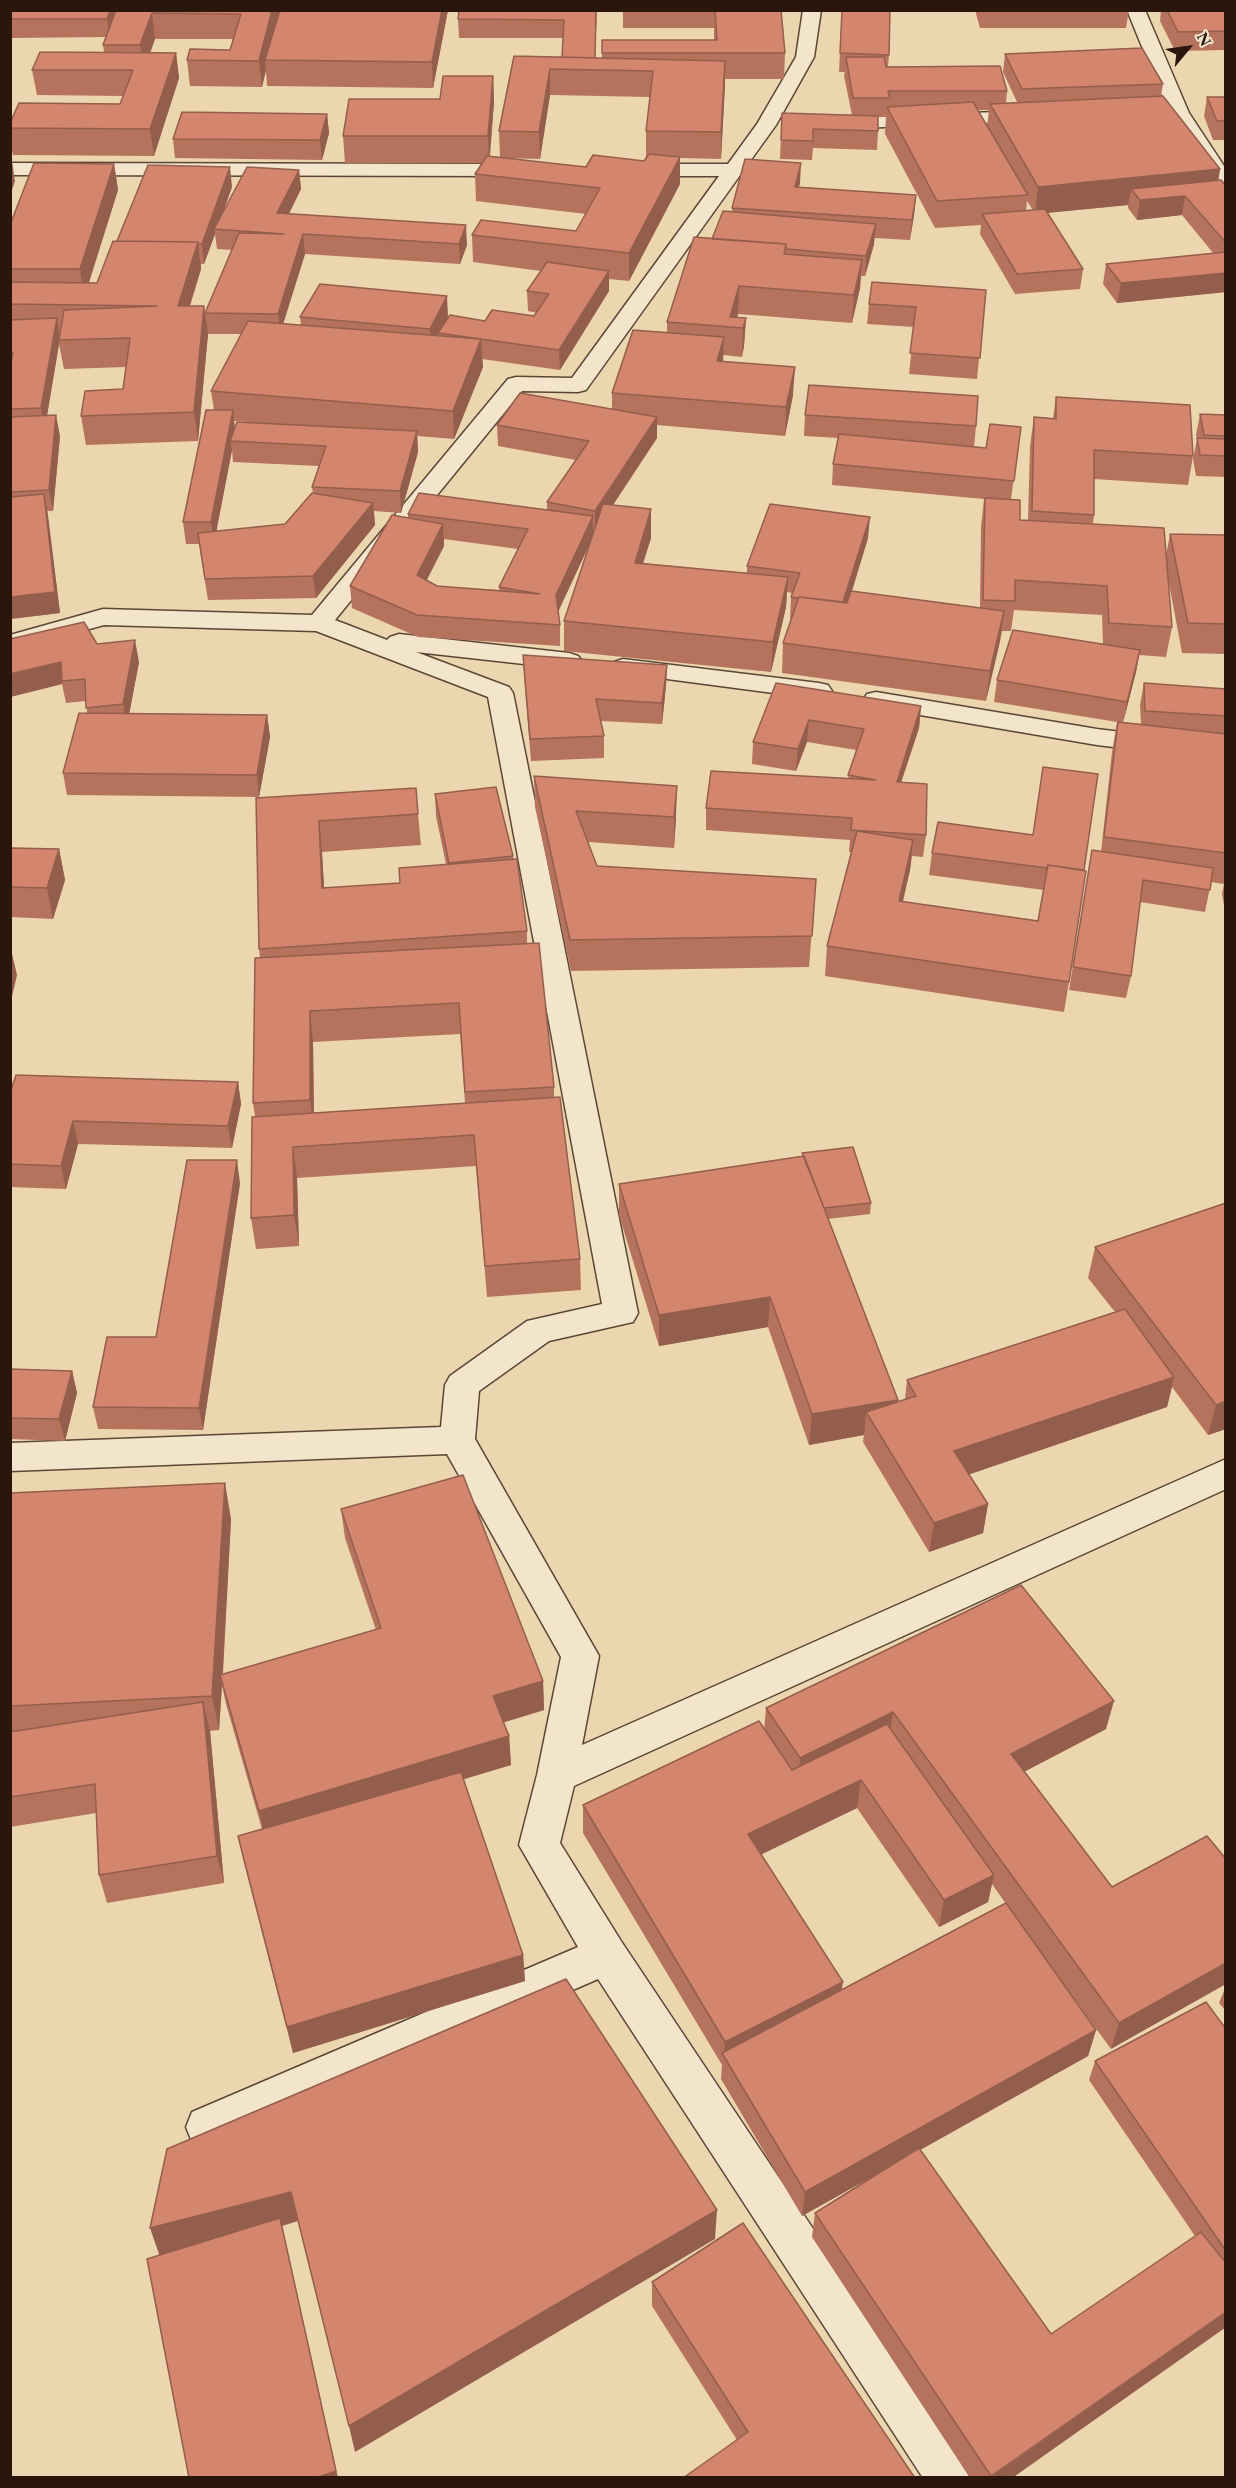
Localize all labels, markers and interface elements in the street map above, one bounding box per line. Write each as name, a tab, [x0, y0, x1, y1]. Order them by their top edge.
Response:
north arrow	[1158, 18, 1218, 78]
text: N	[1192, 28, 1217, 50]

